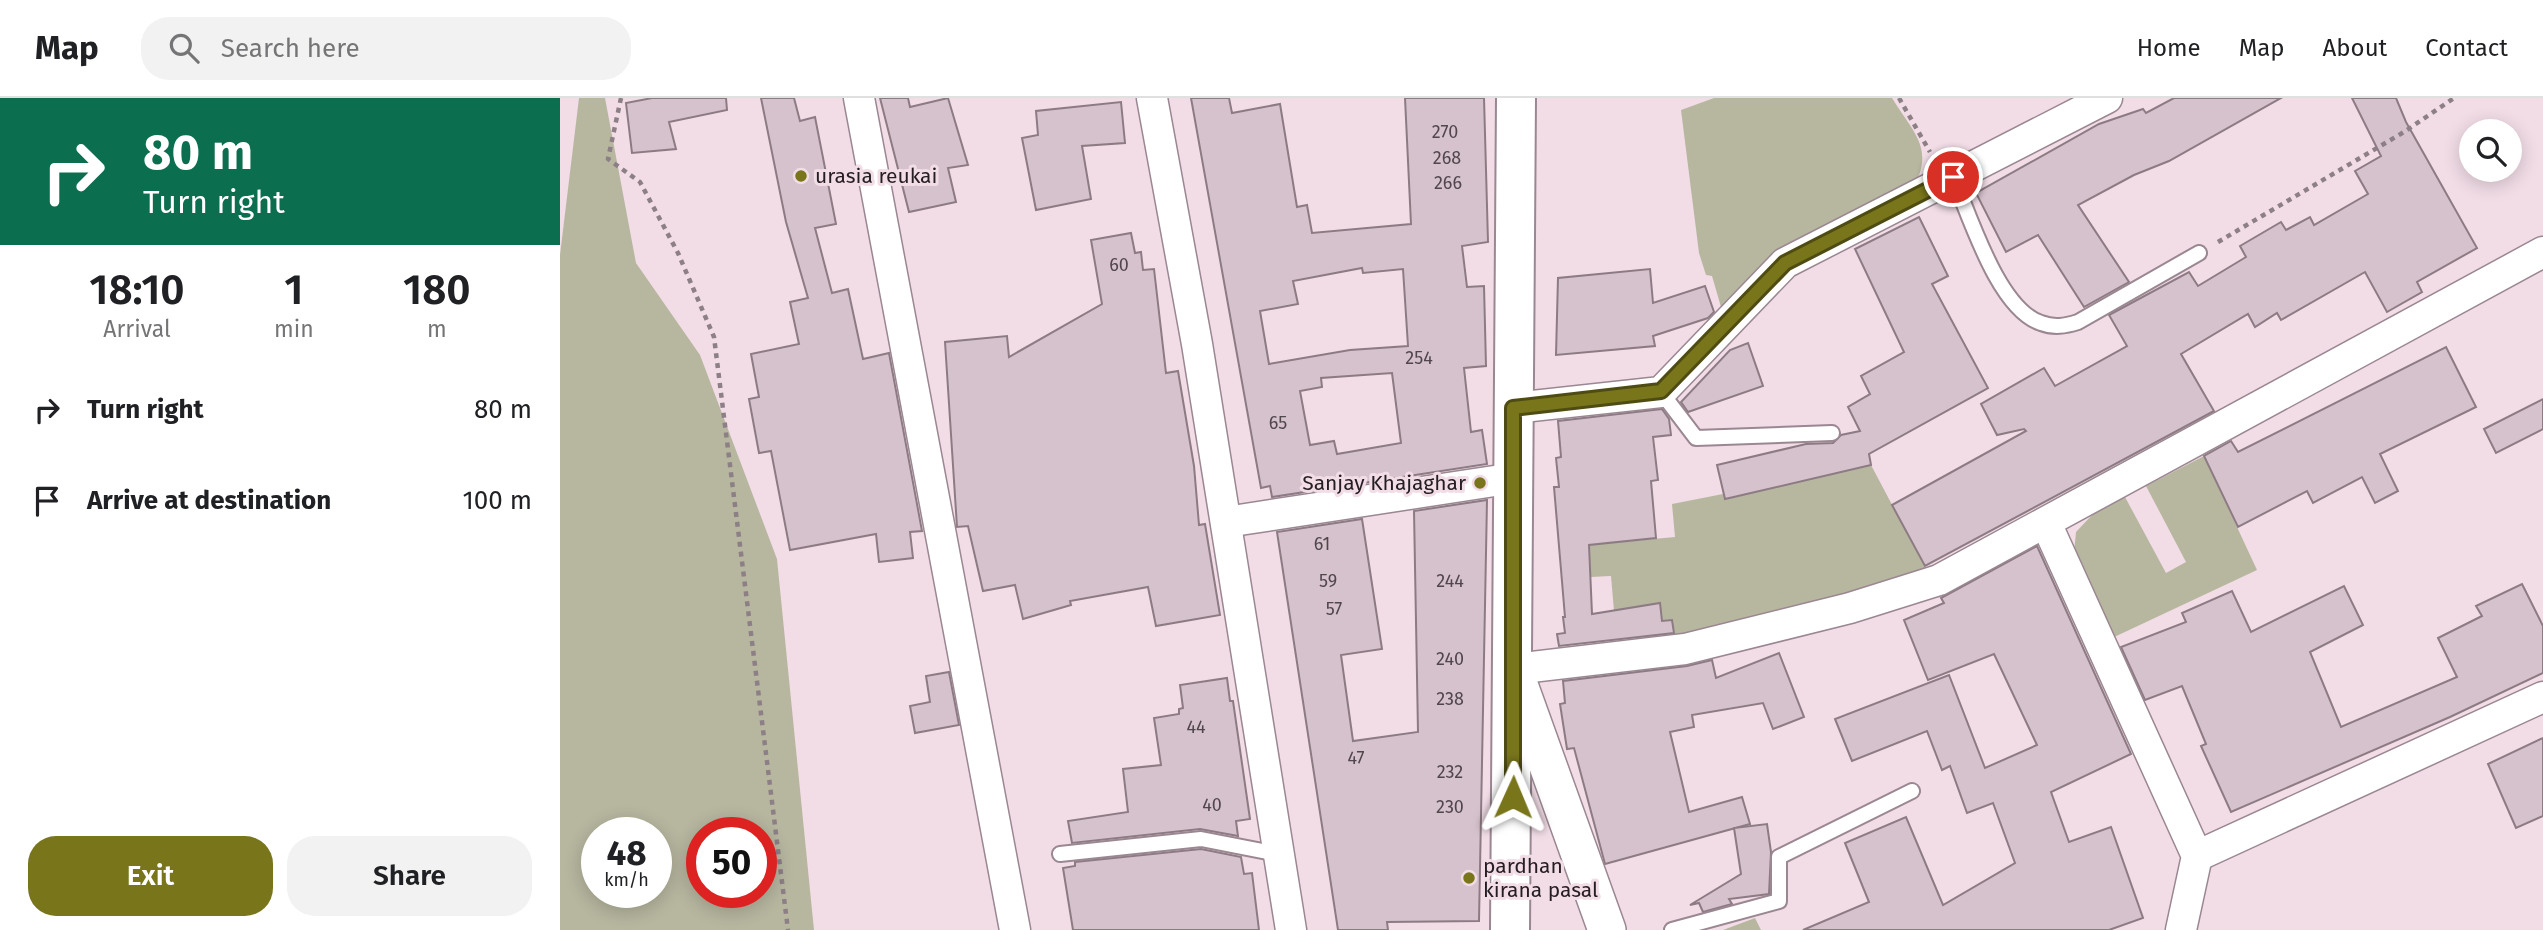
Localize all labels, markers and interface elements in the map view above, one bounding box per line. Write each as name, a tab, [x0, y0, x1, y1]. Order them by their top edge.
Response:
search box	[141, 17, 631, 80]
text: Map	[35, 28, 99, 68]
icon: search	[165, 29, 203, 67]
text: Search here	[221, 33, 360, 64]
text: Home	[2137, 34, 2201, 62]
text: Map	[2239, 34, 2285, 62]
text: About	[2323, 34, 2387, 62]
text: Contact	[2425, 34, 2508, 62]
map controls	[2459, 119, 2522, 182]
button: search	[2459, 119, 2522, 182]
house number: 270	[1432, 121, 1458, 143]
text: 80 m	[143, 123, 253, 182]
icon: right	[28, 126, 119, 217]
house number: 268	[1433, 147, 1461, 169]
pin	[1923, 147, 1983, 207]
icon: arrive	[1934, 158, 1972, 196]
place label: urasia reukai	[815, 163, 937, 189]
marker: urasia reukai	[793, 168, 809, 184]
house number: 266	[1434, 172, 1462, 194]
text: Turn right	[143, 183, 285, 221]
house number: 60	[1109, 254, 1129, 276]
text: 18:10	[89, 265, 185, 315]
text: 1	[284, 265, 303, 315]
text: 180	[403, 265, 471, 315]
text: Arrival	[103, 315, 171, 343]
text: min	[274, 315, 314, 343]
text: m	[427, 315, 447, 343]
house number: 254	[1405, 347, 1433, 369]
icon: right	[28, 391, 66, 429]
text: Turn right	[87, 394, 204, 425]
text: 80 m	[474, 394, 532, 425]
house number: 65	[1269, 412, 1287, 434]
place label: Sanjay Khajaghar	[1302, 470, 1466, 496]
marker: Sanjay Khajaghar	[1472, 475, 1488, 491]
icon: arrive	[28, 482, 66, 520]
text: Arrive at destination	[87, 485, 331, 516]
text: 100 m	[463, 485, 532, 516]
house number: 61	[1314, 533, 1330, 555]
house number: 59	[1319, 570, 1337, 592]
house number: 244	[1436, 570, 1464, 592]
house number: 57	[1326, 598, 1342, 620]
house number: 240	[1436, 648, 1464, 670]
house number: 238	[1436, 688, 1464, 710]
house number: 44	[1186, 716, 1206, 738]
house number: 47	[1347, 747, 1365, 769]
position arrow	[1476, 760, 1550, 834]
house number: 232	[1437, 761, 1463, 783]
house number: 40	[1202, 794, 1222, 816]
house number: 230	[1436, 796, 1464, 818]
speed limit sign: 50	[686, 817, 777, 908]
text: 48	[606, 832, 647, 874]
button: Exit	[28, 836, 273, 916]
button: Share	[287, 836, 532, 916]
place label: pardhan kirana pasal	[1483, 853, 1598, 903]
text: km/h	[604, 869, 649, 891]
marker: pardhan kirana pasal	[1461, 870, 1477, 886]

